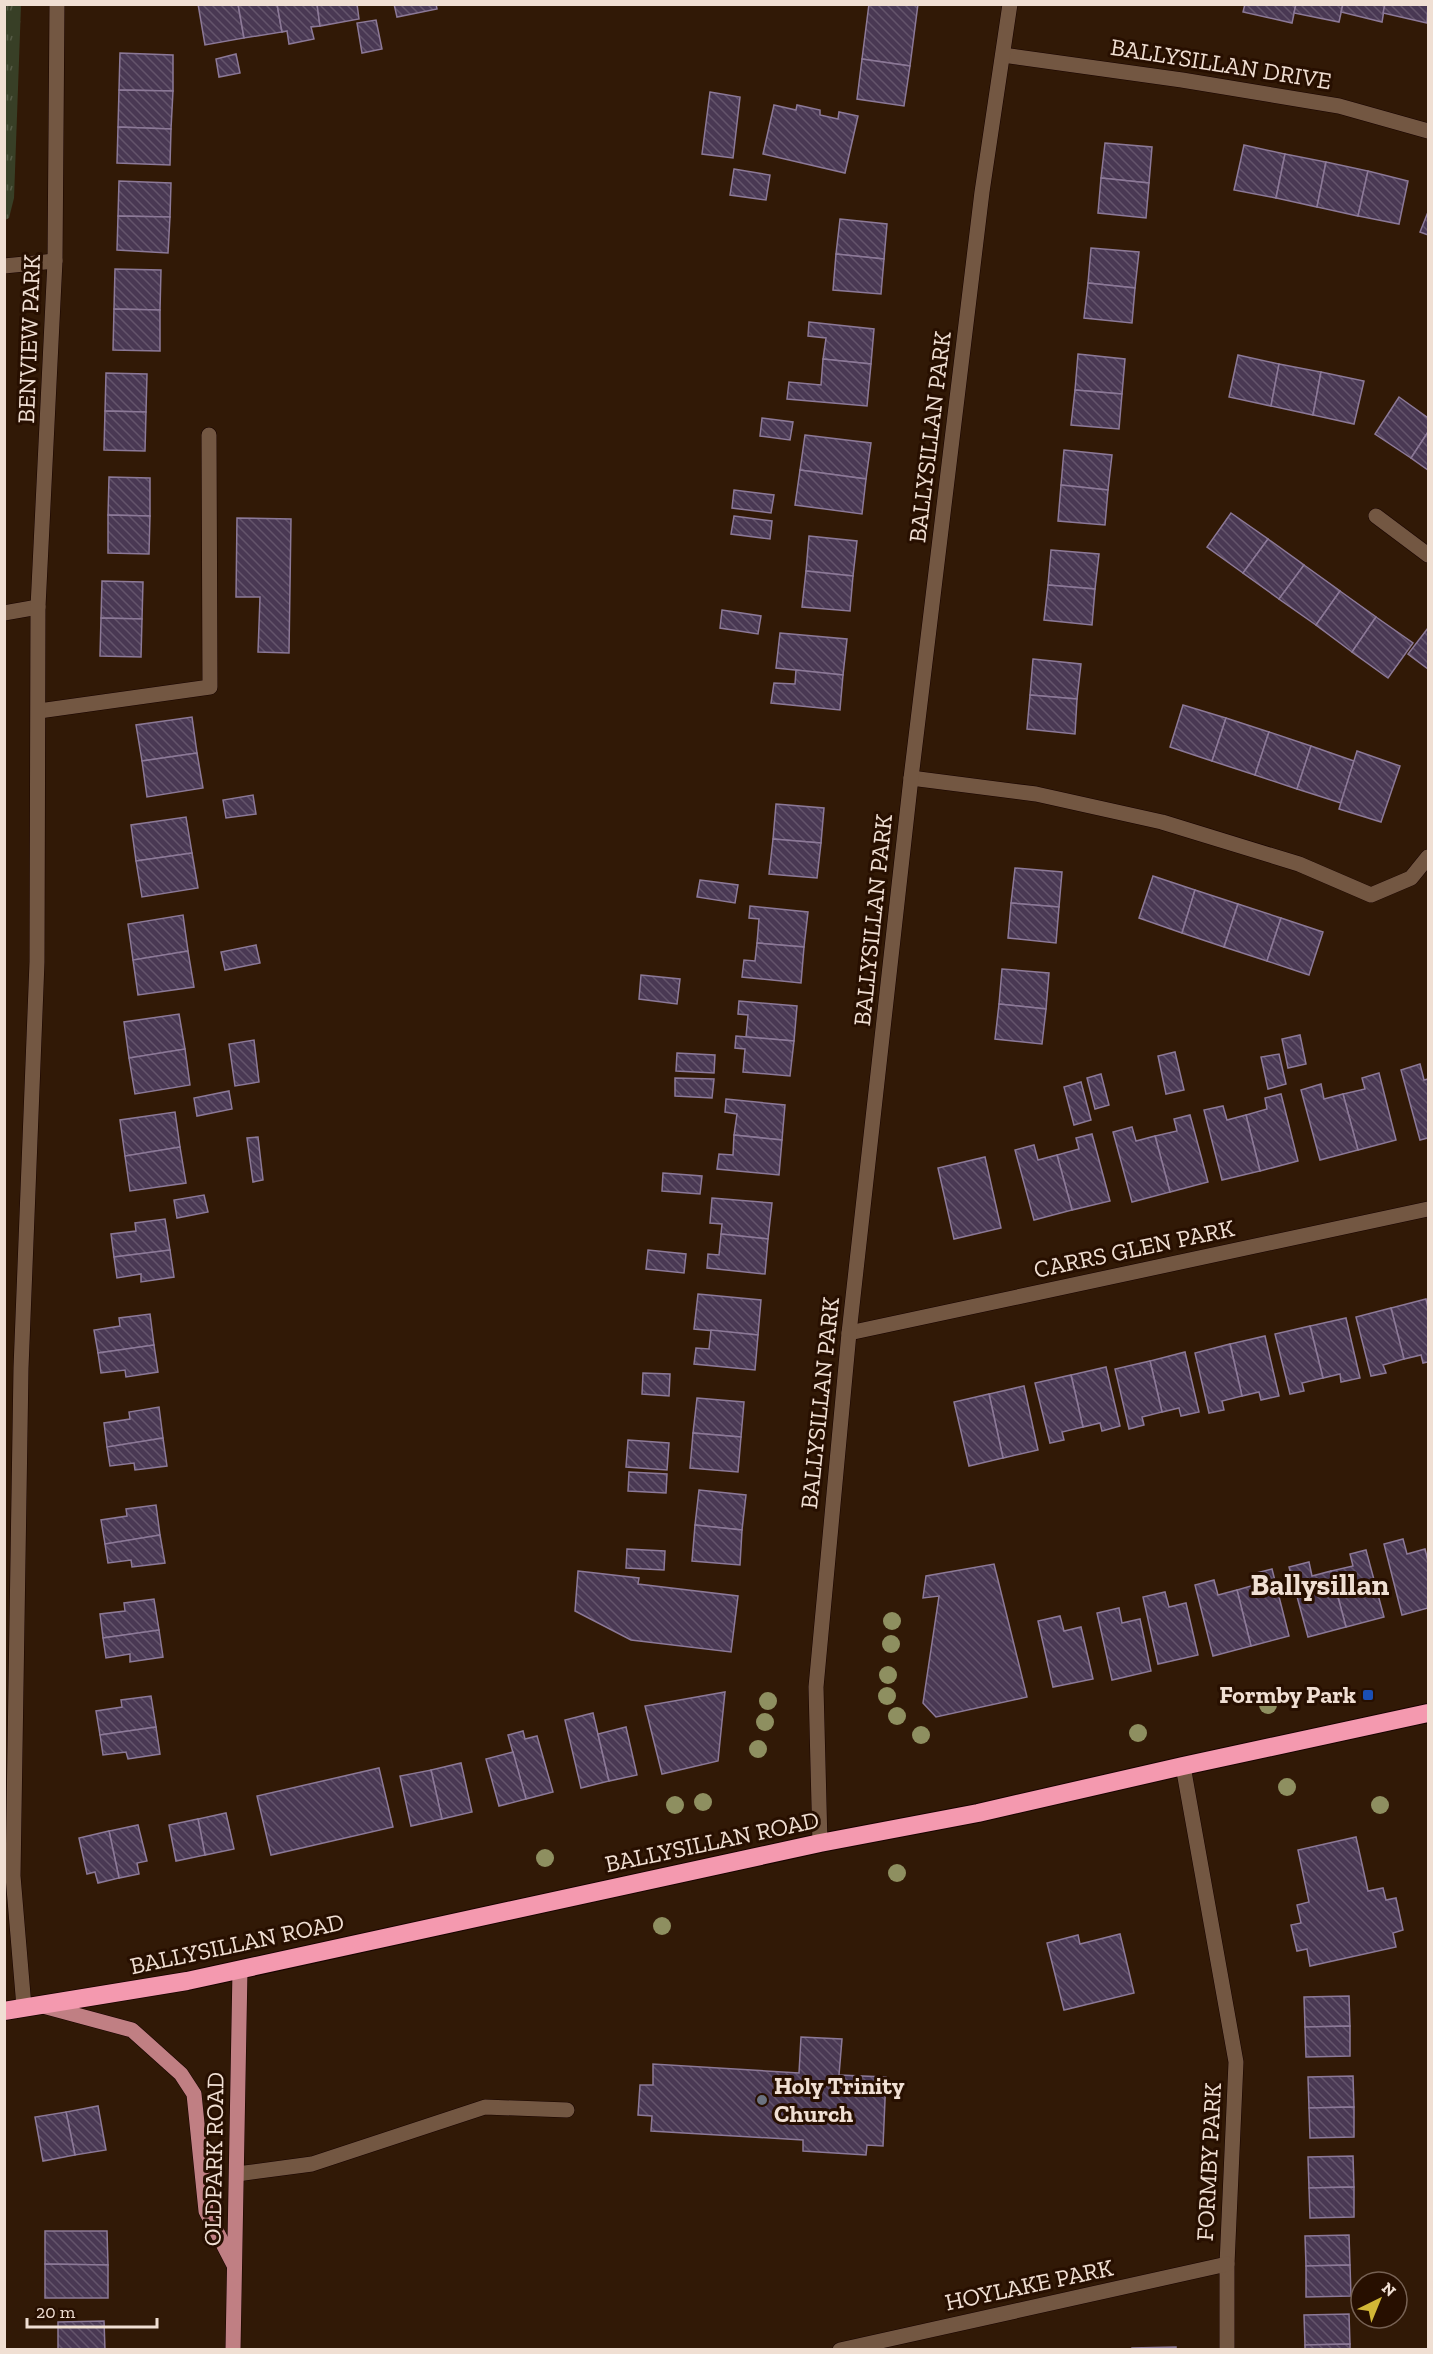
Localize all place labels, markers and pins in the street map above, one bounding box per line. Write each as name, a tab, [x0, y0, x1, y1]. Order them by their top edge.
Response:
place label: Formby Park	[1219, 1680, 1356, 1709]
marker: Formby Park	[1361, 1688, 1375, 1702]
place label: Holy Trinity Church	[774, 2071, 905, 2128]
marker: Holy Trinity Church	[755, 2093, 769, 2107]

